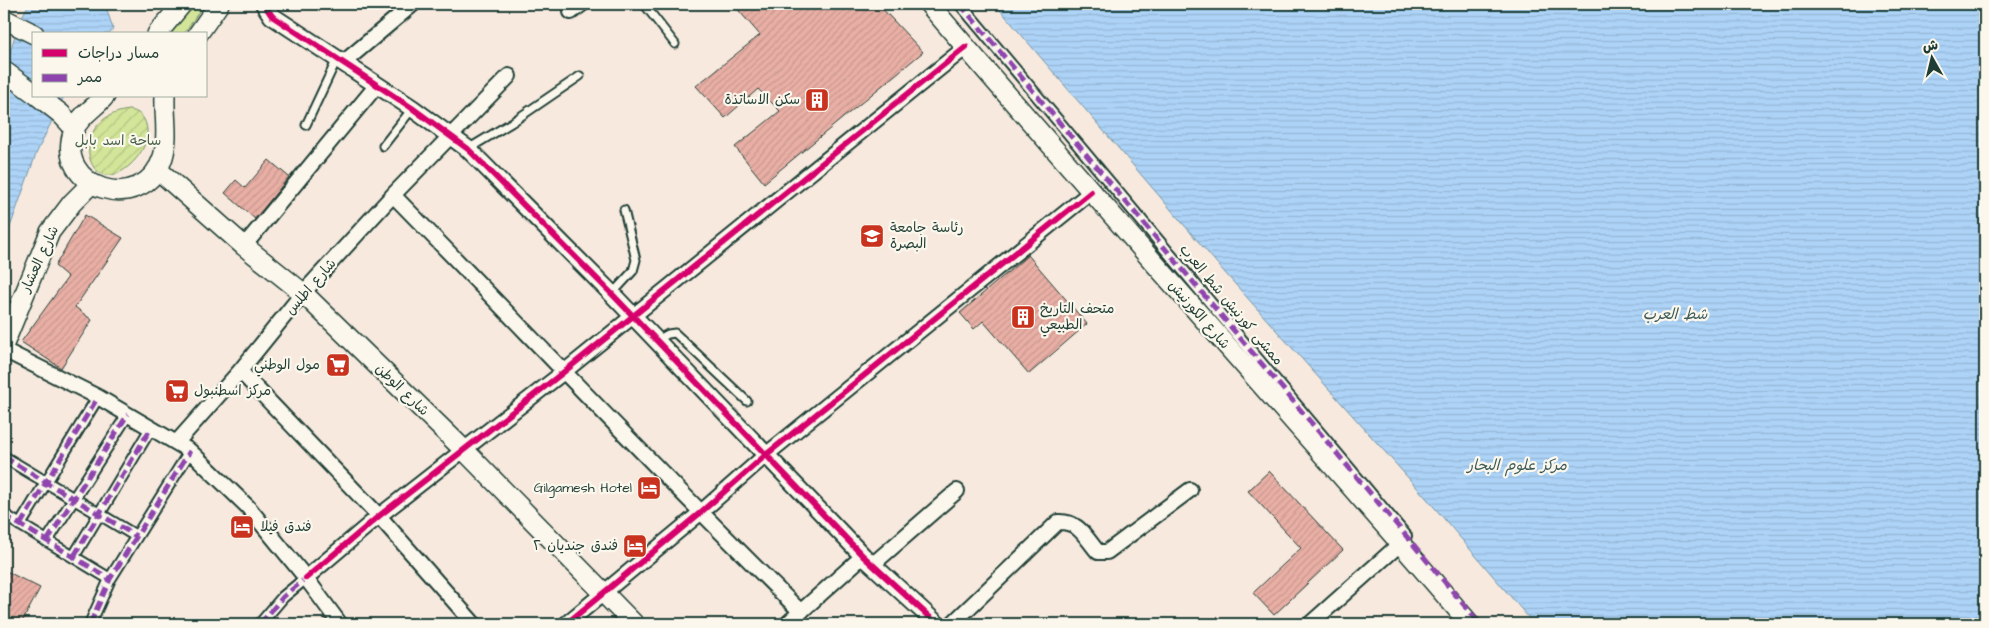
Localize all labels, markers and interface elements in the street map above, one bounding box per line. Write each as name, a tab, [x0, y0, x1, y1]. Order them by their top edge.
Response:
legend	[32, 32, 208, 98]
north arrow	[1906, 32, 1956, 82]
text: ش	[1921, 35, 1939, 57]
text: مسار دراجات	[78, 43, 159, 64]
text: ممر	[76, 67, 102, 88]
building icon: سكن الاساتذة	[804, 87, 830, 113]
place label: سكن الاساتذة	[725, 90, 800, 110]
park label: ساحة اسد بابل	[75, 131, 161, 151]
place label: رئاسة جامعة البصرة	[890, 218, 963, 254]
street label: شارع العشار	[15, 222, 64, 296]
school or university icon: رئاسة جامعة البصرة	[859, 223, 885, 249]
street label: ممشى كورنيش شط العرب	[1174, 240, 1288, 370]
street label: شارع اطلس	[281, 254, 341, 320]
street label: شارع الكورنيش	[1164, 276, 1234, 354]
place label: متحف التاريخ الطبيعي	[1040, 299, 1114, 337]
building icon: متحف التاريخ الطبيعي	[1010, 304, 1036, 330]
water label: شط العرب	[1643, 304, 1708, 325]
supermarket icon: مول الوطني	[325, 352, 351, 378]
place label: مول الوطني	[254, 355, 320, 377]
street label: شارع الوطن	[371, 359, 433, 421]
supermarket icon: مركز اسطنبول	[164, 378, 190, 404]
place label: مركز اسطنبول	[194, 381, 271, 401]
water label: مركز علوم البحار	[1465, 455, 1567, 477]
hotel icon: Gilgamesh Hotel	[636, 475, 662, 501]
place label: Gilgamesh Hotel	[534, 478, 632, 498]
hotel icon: فندق فيلا	[229, 514, 255, 540]
place label: فندق فيلا	[260, 517, 312, 537]
hotel icon: فندق جنديان ٢	[622, 533, 648, 559]
place label: فندق جنديان ٢	[533, 536, 618, 556]

